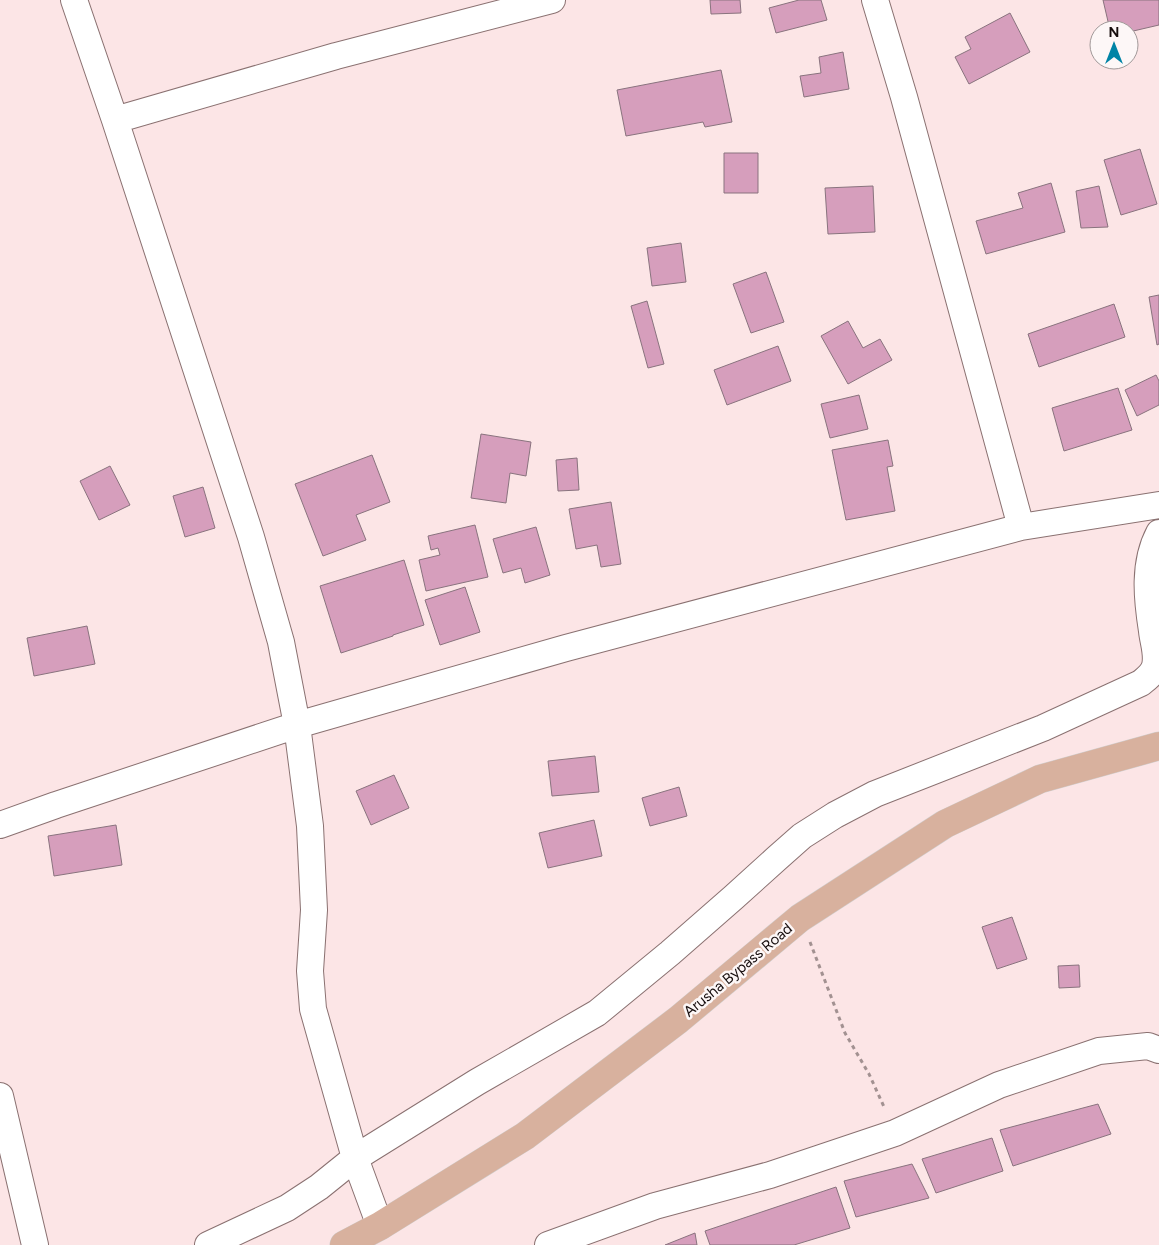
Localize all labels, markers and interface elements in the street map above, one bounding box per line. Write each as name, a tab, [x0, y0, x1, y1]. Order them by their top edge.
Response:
north arrow	[1089, 20, 1139, 70]
text: N	[1109, 24, 1119, 41]
street label: Arusha Bypass Road	[680, 919, 796, 1021]

